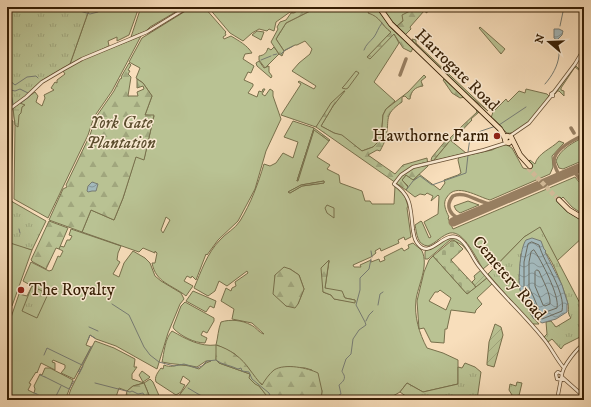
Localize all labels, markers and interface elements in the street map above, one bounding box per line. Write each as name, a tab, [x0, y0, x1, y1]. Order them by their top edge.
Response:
north arrow	[529, 22, 569, 62]
street label: Harrogate Road	[410, 24, 504, 116]
text: N	[532, 33, 549, 46]
park label: York Gate Plantation	[86, 112, 156, 154]
place label: Hawthorne Farm	[372, 125, 489, 147]
marker: Hawthorne Farm	[492, 131, 502, 141]
street label: Cemetery Road	[467, 231, 551, 325]
place label: The Royalty	[29, 279, 116, 301]
marker: The Royalty	[16, 285, 26, 295]

